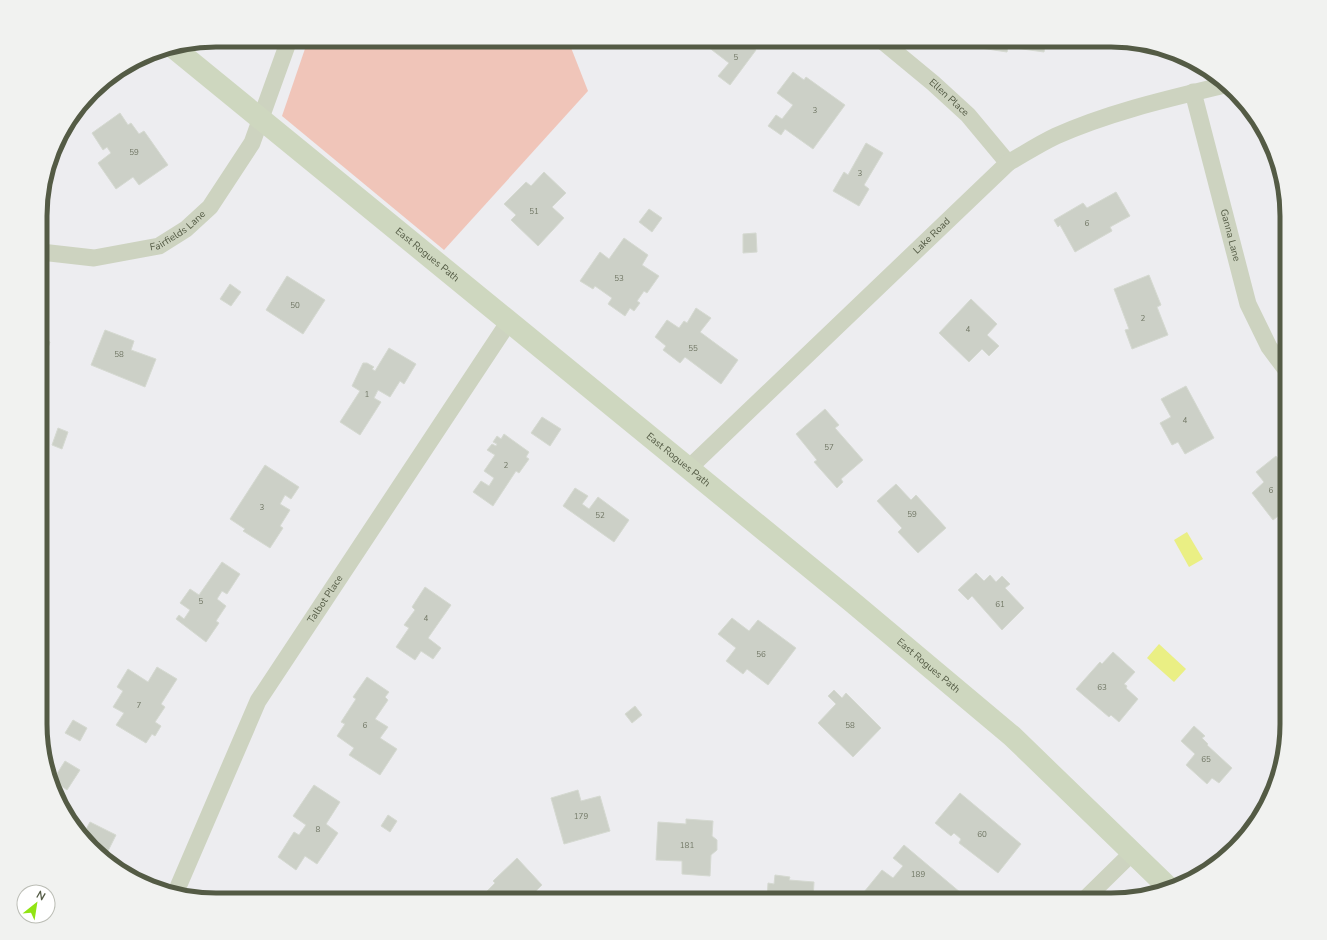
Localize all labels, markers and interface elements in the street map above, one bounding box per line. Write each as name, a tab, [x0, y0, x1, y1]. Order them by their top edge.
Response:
house number: 5	[734, 52, 739, 63]
street label: Ellen Place	[926, 75, 972, 119]
house number: 3	[813, 105, 818, 116]
house number: 59	[129, 147, 139, 158]
house number: 3	[858, 168, 863, 179]
house number: 51	[529, 206, 539, 217]
street label: Fairfields Lane	[149, 207, 209, 255]
street label: Ganna Lane	[1217, 208, 1244, 263]
street label: Lake Road	[910, 214, 954, 257]
house number: 6	[1085, 218, 1090, 229]
street label: East Rogues Path	[392, 224, 462, 285]
house number: 53	[614, 273, 624, 284]
house number: 50	[290, 300, 300, 311]
house number: 2	[1141, 313, 1146, 324]
house number: 4	[966, 324, 971, 335]
house number: 55	[688, 343, 698, 354]
house number: 58	[114, 349, 124, 360]
house number: 1	[365, 389, 370, 400]
house number: 4	[1183, 415, 1188, 426]
street label: East Rogues Path	[643, 429, 713, 490]
house number: 57	[824, 442, 834, 453]
house number: 2	[504, 460, 509, 471]
house number: 6	[1269, 485, 1274, 496]
house number: 3	[260, 502, 265, 513]
house number: 59	[907, 509, 917, 520]
house number: 52	[595, 510, 605, 521]
street label: Talbot Place	[304, 572, 346, 626]
house number: 5	[199, 596, 204, 607]
house number: 61	[995, 599, 1005, 610]
house number: 4	[424, 613, 429, 624]
street label: East Rogues Path	[894, 635, 963, 697]
house number: 56	[756, 649, 766, 660]
house number: 63	[1097, 682, 1107, 693]
house number: 7	[137, 700, 142, 711]
house number: 6	[363, 720, 368, 731]
house number: 58	[845, 720, 855, 731]
house number: 65	[1201, 754, 1211, 765]
house number: 179	[574, 811, 588, 822]
house number: 8	[316, 824, 321, 835]
house number: 60	[977, 829, 987, 840]
house number: 181	[680, 840, 694, 851]
house number: 189	[911, 869, 925, 880]
north arrow	[16, 884, 56, 924]
text: N	[33, 887, 48, 904]

